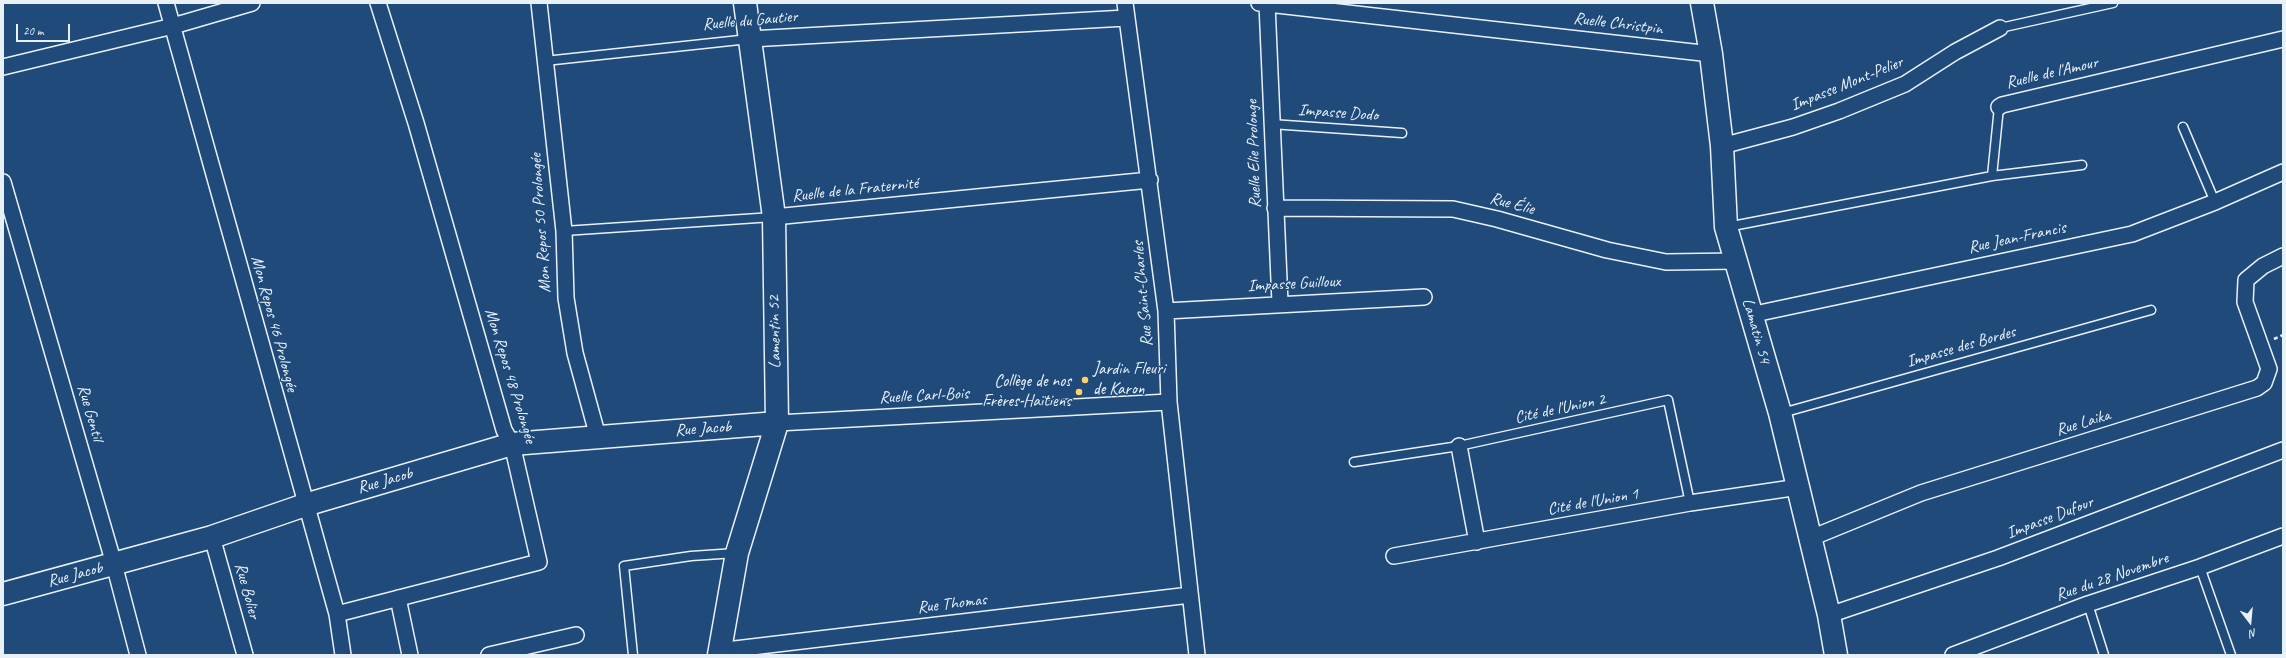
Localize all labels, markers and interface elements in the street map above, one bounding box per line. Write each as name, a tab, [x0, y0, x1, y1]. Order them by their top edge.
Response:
street label: Ruelle du Gautier	[702, 7, 798, 35]
street label: Ruelle Christpin	[1572, 8, 1664, 40]
scale bar	[18, 16, 72, 42]
text: 20 m	[23, 23, 43, 39]
street label: Impasse Mont-Pelier	[1788, 52, 1906, 116]
street label: Ruelle de l'Amour	[2004, 53, 2100, 93]
street label: Ruelle Elie Prolonge	[1242, 99, 1266, 209]
street label: Impasse Dodo	[1297, 100, 1379, 126]
street label: Mon Repos 50 Prolongée	[526, 153, 556, 293]
street label: Ruelle de la Fraternité	[791, 173, 919, 207]
street label: Rue Élie	[1487, 188, 1537, 220]
street label: Rue Jean-Francis	[1966, 218, 2068, 258]
street label: Rue Saint-Charles	[1128, 240, 1158, 348]
street label: Mon Repos 46 Prolongée	[246, 254, 302, 394]
street label: Impasse Guilloux	[1247, 271, 1341, 297]
street label: Lamentin 52	[764, 295, 786, 369]
street label: Lamatin 54	[1737, 296, 1775, 366]
street label: Mon Repos 48 Prolongée	[480, 306, 540, 446]
street label: Impasse des Bordes	[1904, 322, 2018, 372]
place label: Jardin Fleuri de Karon	[1093, 360, 1165, 400]
place label: Collège de nos Frères Haïtiens	[982, 372, 1071, 412]
marker: Jardin Fleuri de Karon	[1080, 375, 1090, 385]
street label: Rue Gentil	[72, 382, 108, 444]
street label: Ruelle Carl-Bois	[879, 383, 969, 409]
marker: Collège de nos Frères Haïtiens	[1074, 387, 1084, 397]
street label: Cité de l'Union 2	[1513, 389, 1607, 429]
street label: Rue Laika	[2053, 405, 2113, 441]
street label: Rue Jacob	[674, 417, 732, 441]
street label: Rue Jacob	[355, 463, 415, 499]
street label: Cité de l'Union 1	[1546, 484, 1640, 520]
street label: Impasse Dufour	[2004, 492, 2096, 544]
street label: Rue du 28 Novembre	[2053, 548, 2171, 606]
street label: Rue Jacob	[45, 558, 105, 592]
street label: Rue Bolier	[230, 561, 264, 621]
street label: Rue Thomas	[916, 590, 988, 618]
north arrow	[2230, 602, 2270, 642]
text: N	[2248, 626, 2259, 641]

